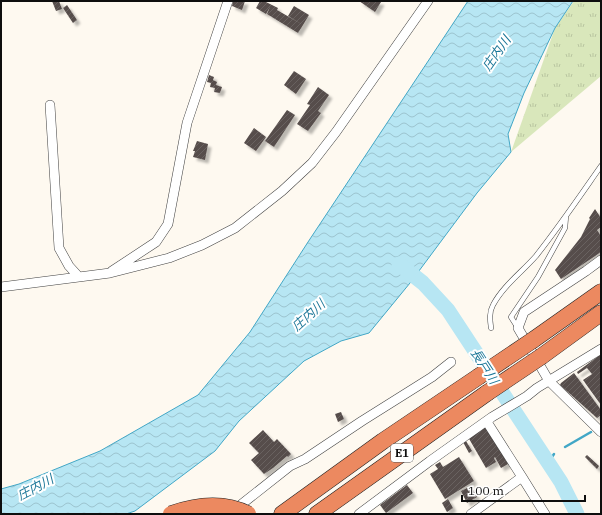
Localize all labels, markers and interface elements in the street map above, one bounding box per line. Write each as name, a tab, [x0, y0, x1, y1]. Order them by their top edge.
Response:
water label: 庄内川	[478, 31, 516, 74]
water label: 庄内川	[288, 295, 330, 335]
water label: 長戸川	[467, 345, 503, 389]
road number: E1	[391, 444, 413, 462]
water label: 庄内川	[14, 470, 58, 504]
scale bar	[462, 477, 585, 503]
text: 100 m	[468, 483, 504, 498]

